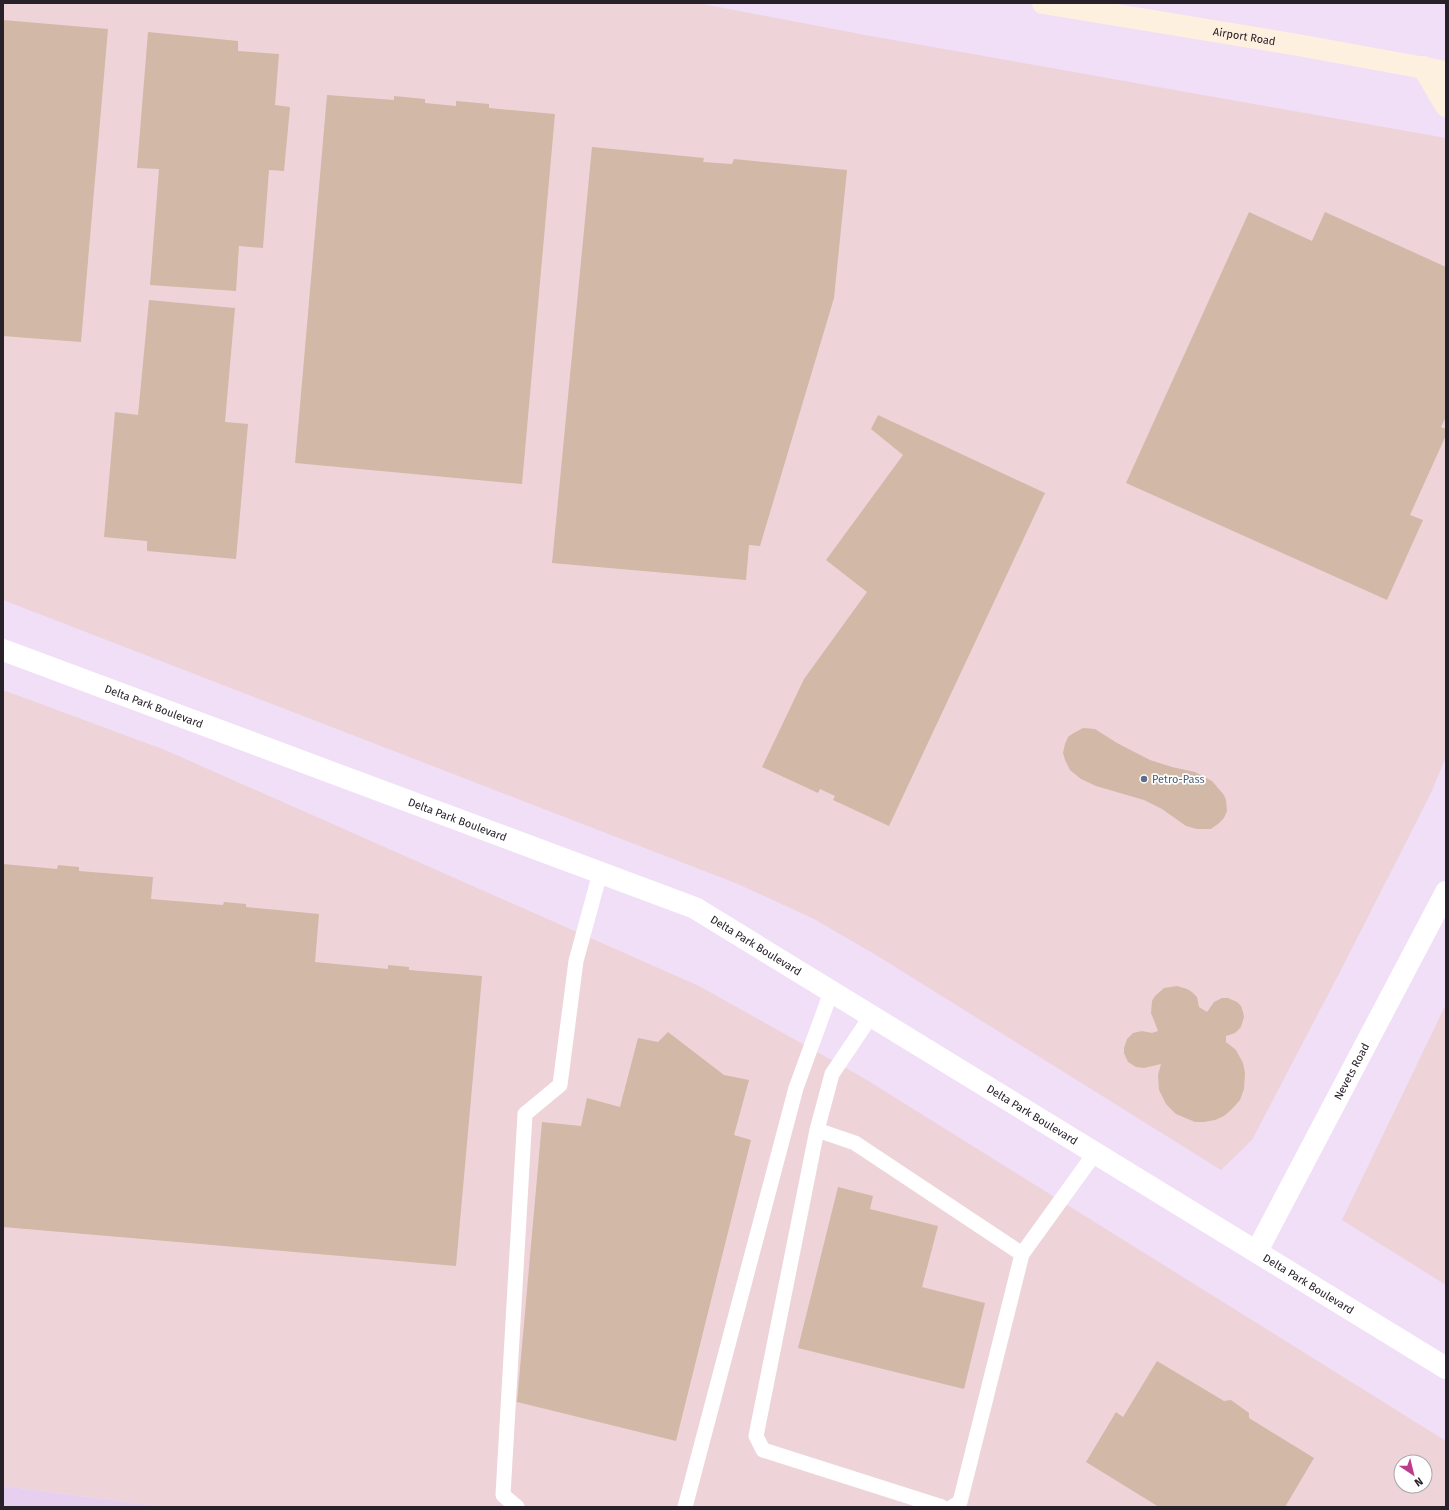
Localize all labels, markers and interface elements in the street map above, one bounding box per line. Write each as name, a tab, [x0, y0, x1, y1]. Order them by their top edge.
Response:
street label: Airport Road	[1212, 25, 1276, 48]
street label: Delta Park Boulevard	[103, 682, 205, 731]
place label: Petro-Pass	[1152, 773, 1205, 786]
marker: Petro-Pass	[1139, 774, 1149, 784]
street label: Delta Park Boulevard	[406, 796, 508, 844]
street label: Delta Park Boulevard	[708, 913, 803, 978]
street label: Nevets Road	[1332, 1041, 1372, 1102]
street label: Delta Park Boulevard	[984, 1082, 1080, 1148]
street label: Delta Park Boulevard	[1260, 1251, 1356, 1317]
north arrow	[1393, 1454, 1433, 1494]
text: N	[1412, 1474, 1425, 1489]

